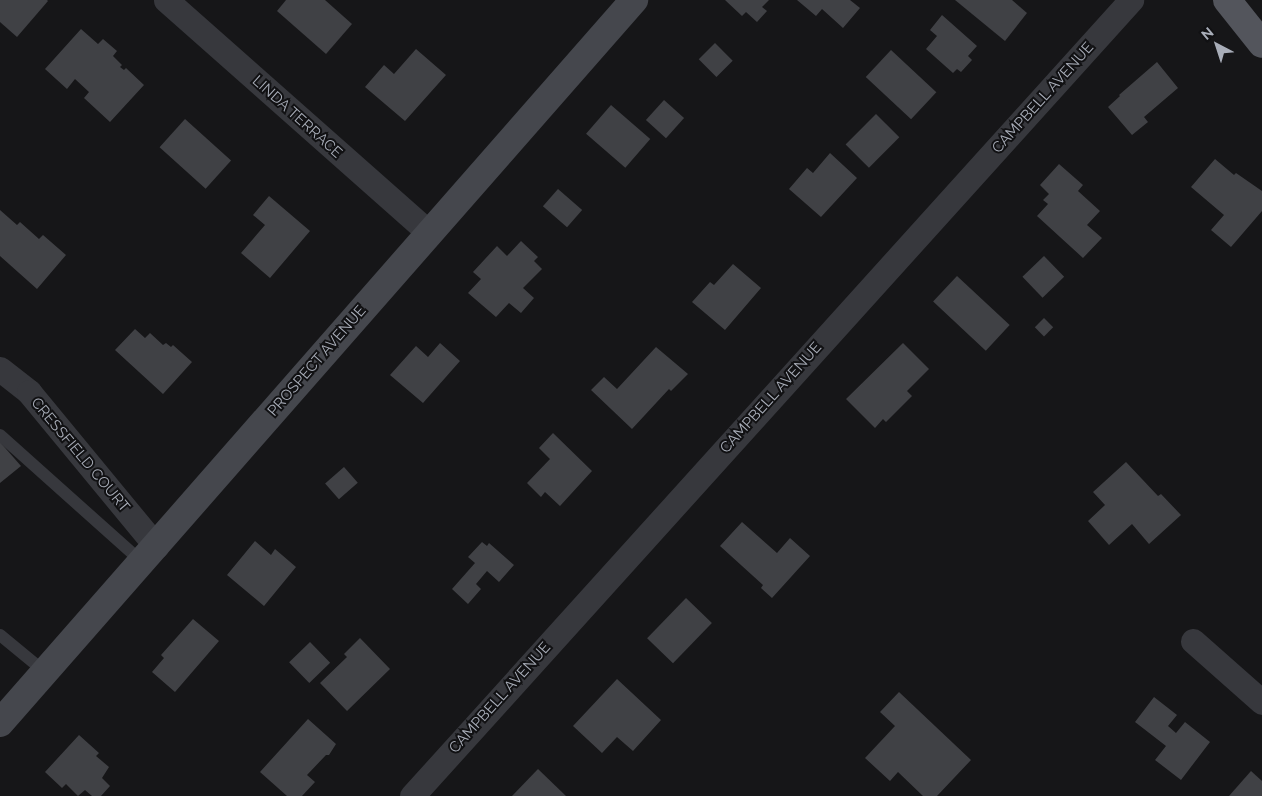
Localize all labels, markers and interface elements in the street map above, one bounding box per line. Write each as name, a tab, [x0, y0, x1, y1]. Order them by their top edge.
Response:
north arrow	[1192, 20, 1242, 70]
text: N	[1198, 24, 1217, 43]
street label: CAMPBELL AVENUE	[988, 39, 1098, 157]
street label: LINDA TERRACE	[248, 72, 346, 162]
street label: PROSPECT AVENUE	[264, 302, 370, 420]
street label: CAMPBELL AVENUE	[716, 339, 826, 457]
street label: CRESSFIELD COURT	[27, 394, 133, 516]
street label: CAMPBELL AVENUE	[445, 639, 555, 757]

